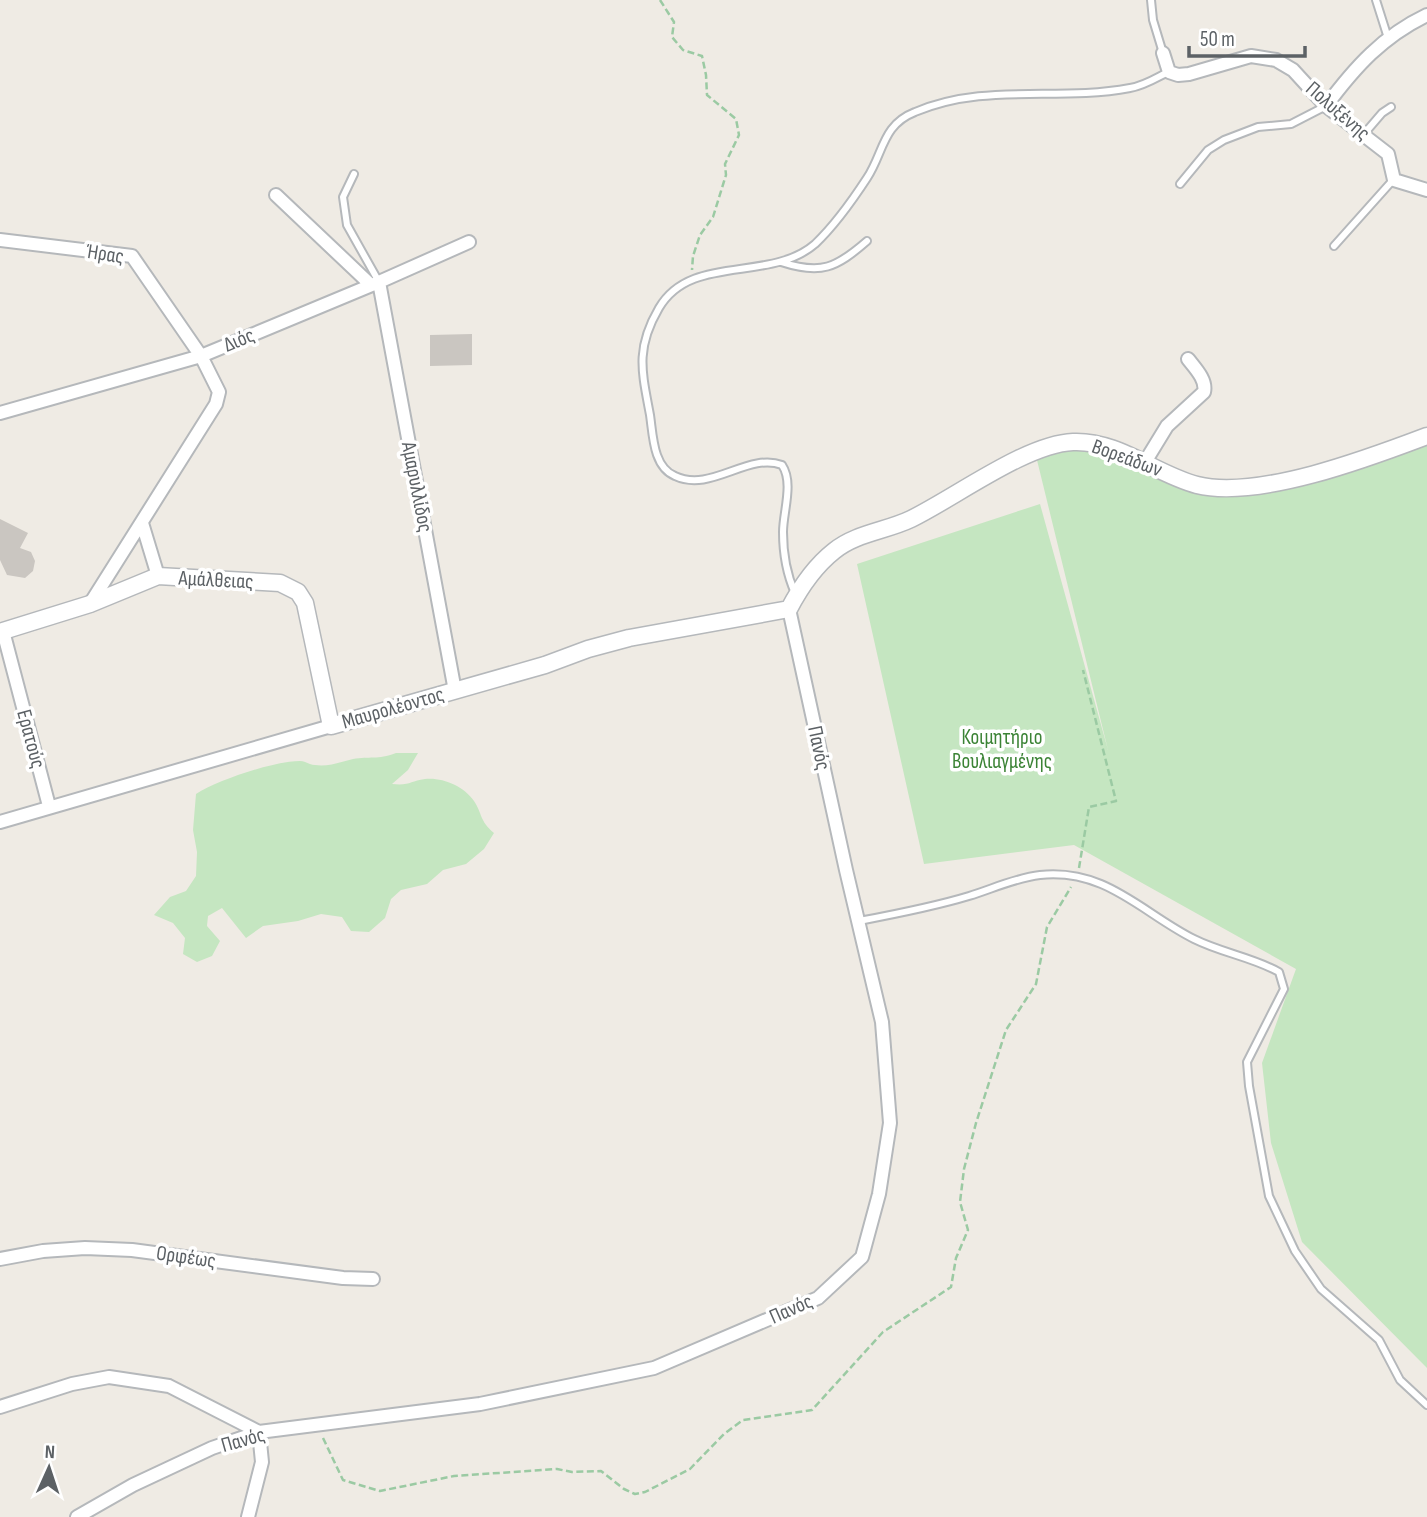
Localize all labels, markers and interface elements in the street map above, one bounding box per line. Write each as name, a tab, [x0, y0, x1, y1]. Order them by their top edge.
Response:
scale bar	[1189, 14, 1304, 58]
text: 50 m	[1200, 27, 1235, 52]
street label: Πολυξένης	[1301, 76, 1375, 146]
street label: Ήρας	[83, 239, 126, 269]
street label: Διός	[220, 322, 258, 358]
street label: Βορεάδων	[1089, 434, 1165, 482]
street label: Αμαρυλλίδος	[396, 439, 438, 534]
street label: Αμάλθειας	[177, 566, 254, 594]
street label: Μαυρολέοντος	[339, 682, 447, 734]
street label: Ερατούς	[11, 707, 51, 771]
street label: Πανός	[802, 724, 836, 772]
park label: Κοιμητήριο Βουλιαγμένης	[952, 725, 1052, 774]
street label: Ορφέως	[155, 1240, 217, 1274]
street label: Πανός	[766, 1289, 816, 1329]
street label: Πανός	[218, 1422, 268, 1458]
north arrow	[14, 1433, 84, 1503]
text: N	[44, 1441, 55, 1464]

